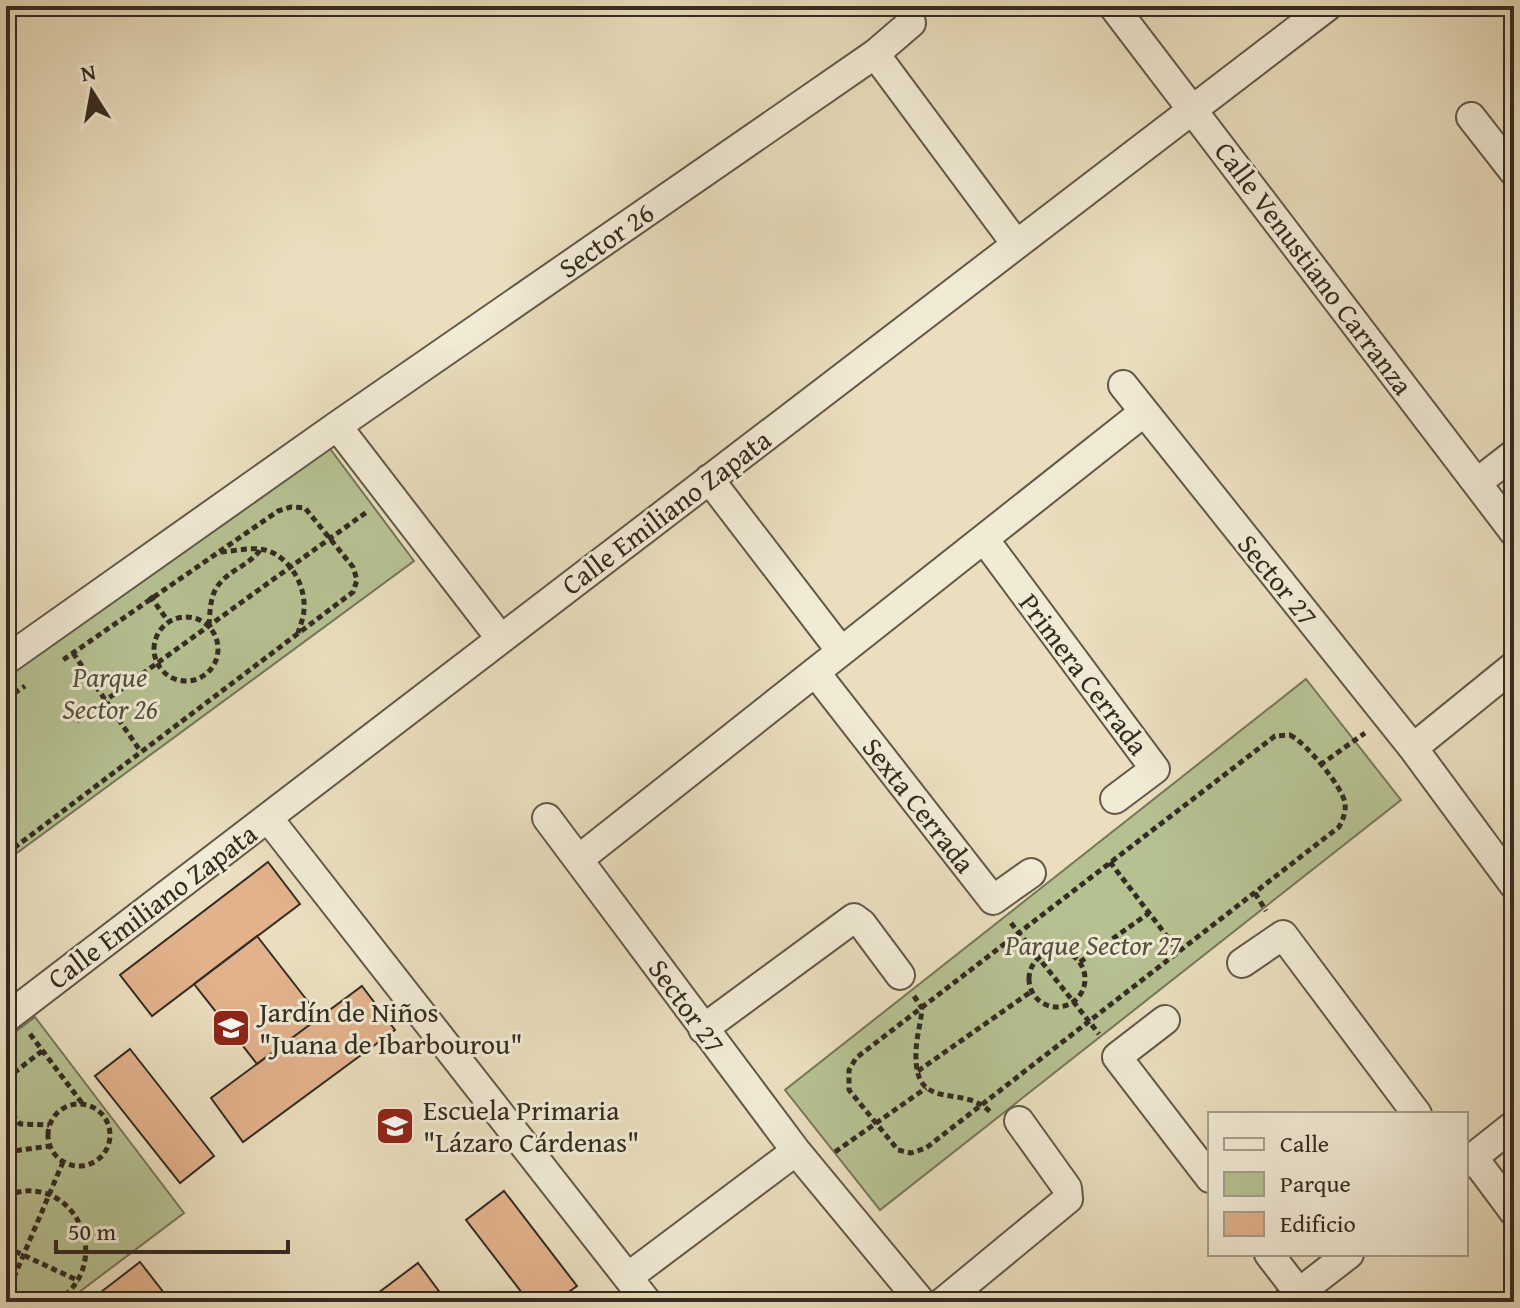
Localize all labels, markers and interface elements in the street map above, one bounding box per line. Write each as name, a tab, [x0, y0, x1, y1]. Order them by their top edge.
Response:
north arrow	[52, 52, 132, 132]
text: N	[78, 55, 99, 89]
street label: Calle Venustiano Carranza	[1205, 132, 1424, 404]
street label: Sector 26	[550, 192, 662, 287]
street label: Calle Emiliano Zapata	[552, 419, 780, 604]
street label: Sector 27	[1228, 525, 1328, 635]
street label: Primera Cerrada	[1010, 584, 1160, 764]
park label: Parque Sector 26	[62, 656, 158, 729]
street label: Sexta Cerrada	[853, 728, 986, 882]
street label: Calle Emiliano Zapata	[38, 813, 266, 998]
park label: Parque Sector 27	[1004, 924, 1182, 965]
street label: Sector 27	[639, 950, 736, 1061]
place label: Jardín de Niños "Juana de Ibarbourou"	[256, 991, 523, 1064]
school or university icon: Jardín de Niños "Juana de Ibarbourou"	[210, 1007, 252, 1049]
place label: Escuela Primaria "Lázaro Cárdenas"	[423, 1089, 639, 1162]
school or university icon: Escuela Primaria "Lázaro Cárdenas"	[374, 1105, 416, 1147]
legend	[1208, 1112, 1468, 1256]
text: Calle	[1280, 1126, 1329, 1161]
text: Parque	[1280, 1166, 1351, 1201]
scale bar	[56, 1204, 288, 1254]
text: Edificio	[1280, 1206, 1356, 1241]
text: 50 m	[68, 1214, 116, 1249]

